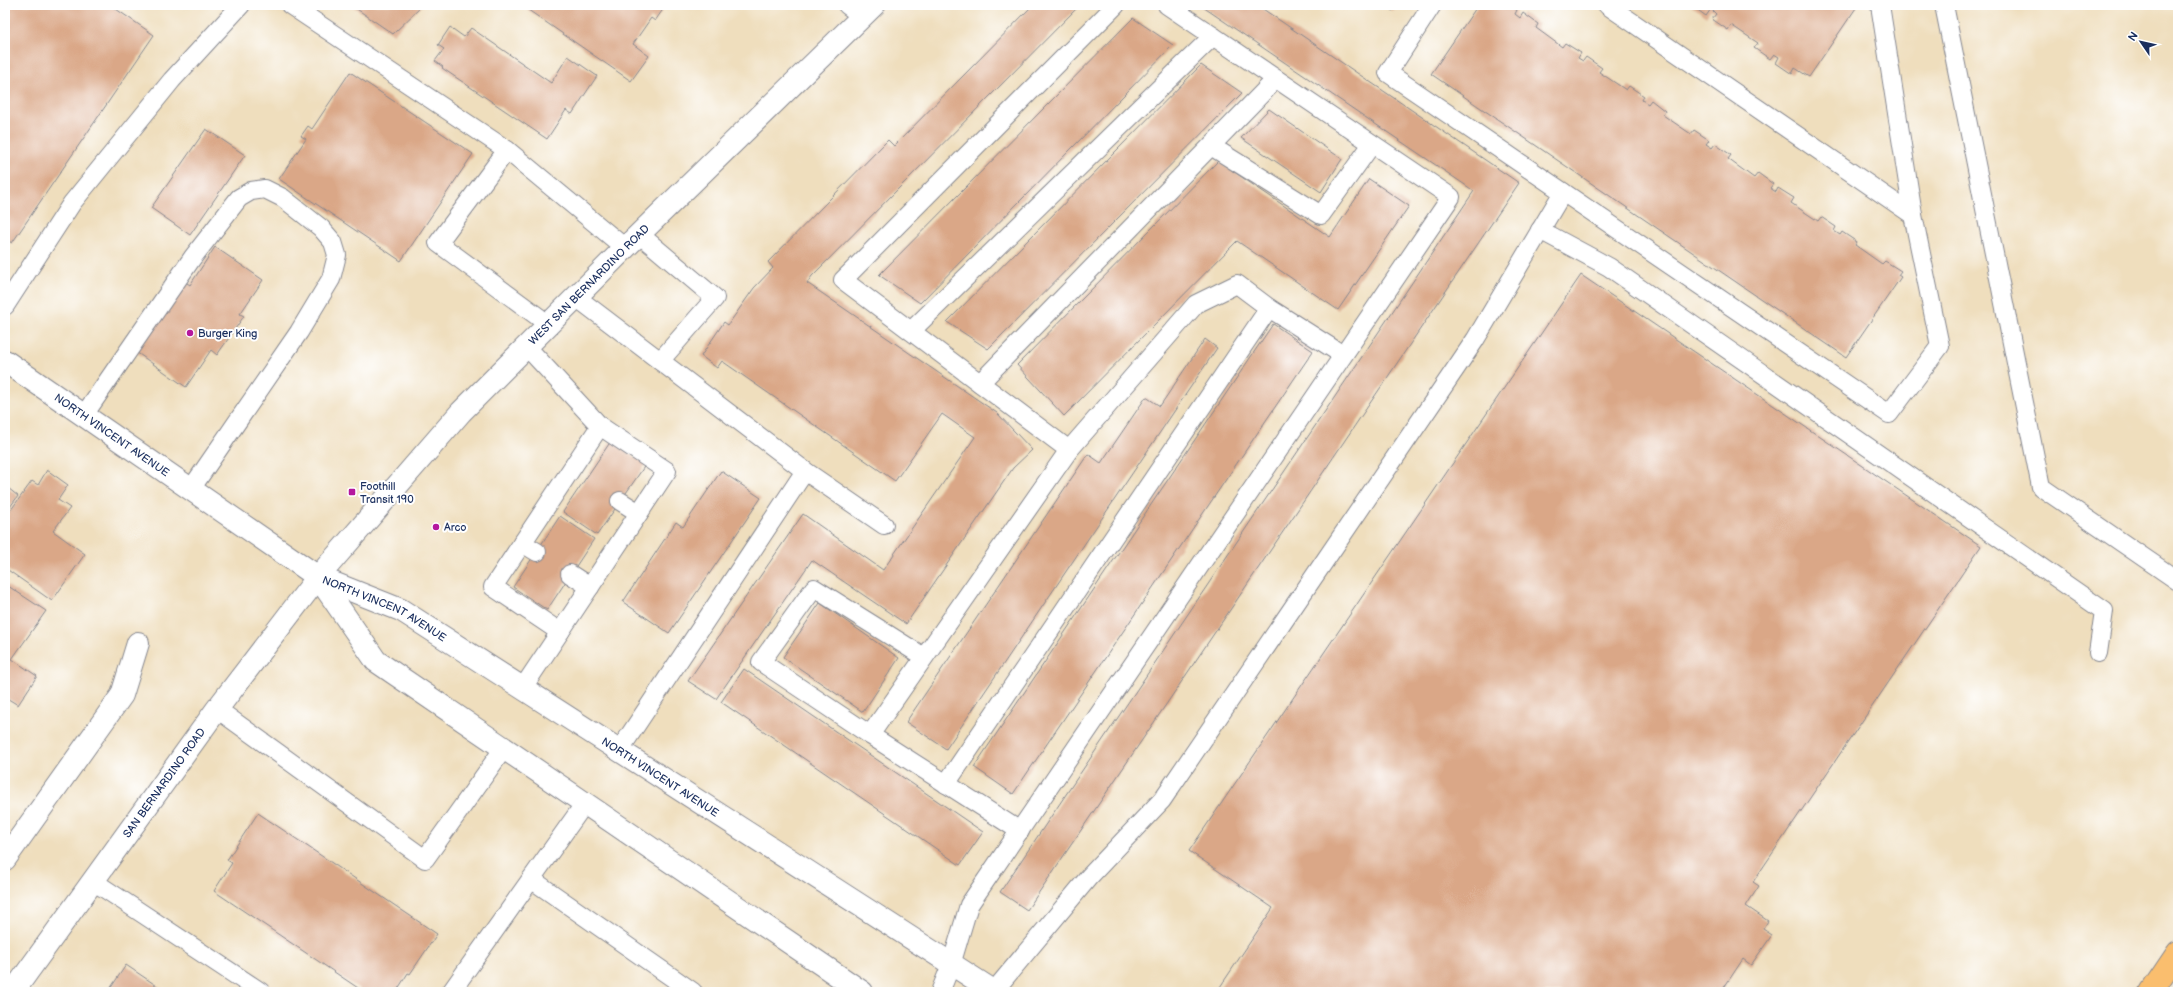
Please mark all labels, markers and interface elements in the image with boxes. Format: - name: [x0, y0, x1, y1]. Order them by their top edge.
- north arrow: [2121, 22, 2161, 62]
- text: N: [2125, 30, 2141, 44]
- street label: WEST SAN BERNARDINO ROAD: [526, 222, 652, 348]
- place label: Burger King: [198, 327, 257, 340]
- marker: Burger King: [185, 328, 195, 338]
- street label: NORTH VINCENT AVENUE: [52, 391, 172, 479]
- place label: Foothill Transit 190: [360, 480, 414, 506]
- marker: Foothill Transit 190: [347, 487, 357, 497]
- place label: Arco: [444, 521, 467, 534]
- marker: Arco: [431, 522, 441, 532]
- street label: NORTH VINCENT AVENUE: [320, 573, 449, 644]
- street label: SAN BERNARDINO ROAD: [120, 726, 208, 840]
- street label: NORTH VINCENT AVENUE: [599, 735, 721, 820]

